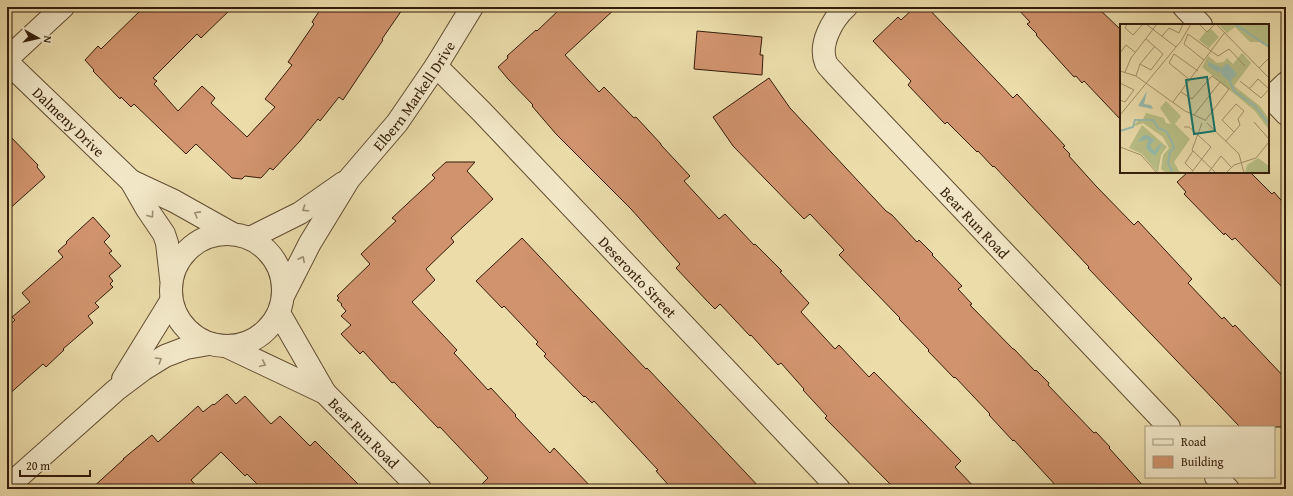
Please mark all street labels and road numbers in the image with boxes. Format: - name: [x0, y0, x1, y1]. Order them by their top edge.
- street label: Elbern Markell Drive: [368, 37, 460, 155]
- street label: Dalmeny Drive: [28, 82, 110, 161]
- street label: Bear Run Road: [936, 182, 1015, 263]
- street label: Deseronto Street: [594, 231, 682, 323]
- street label: Bear Run Road: [324, 392, 404, 473]

